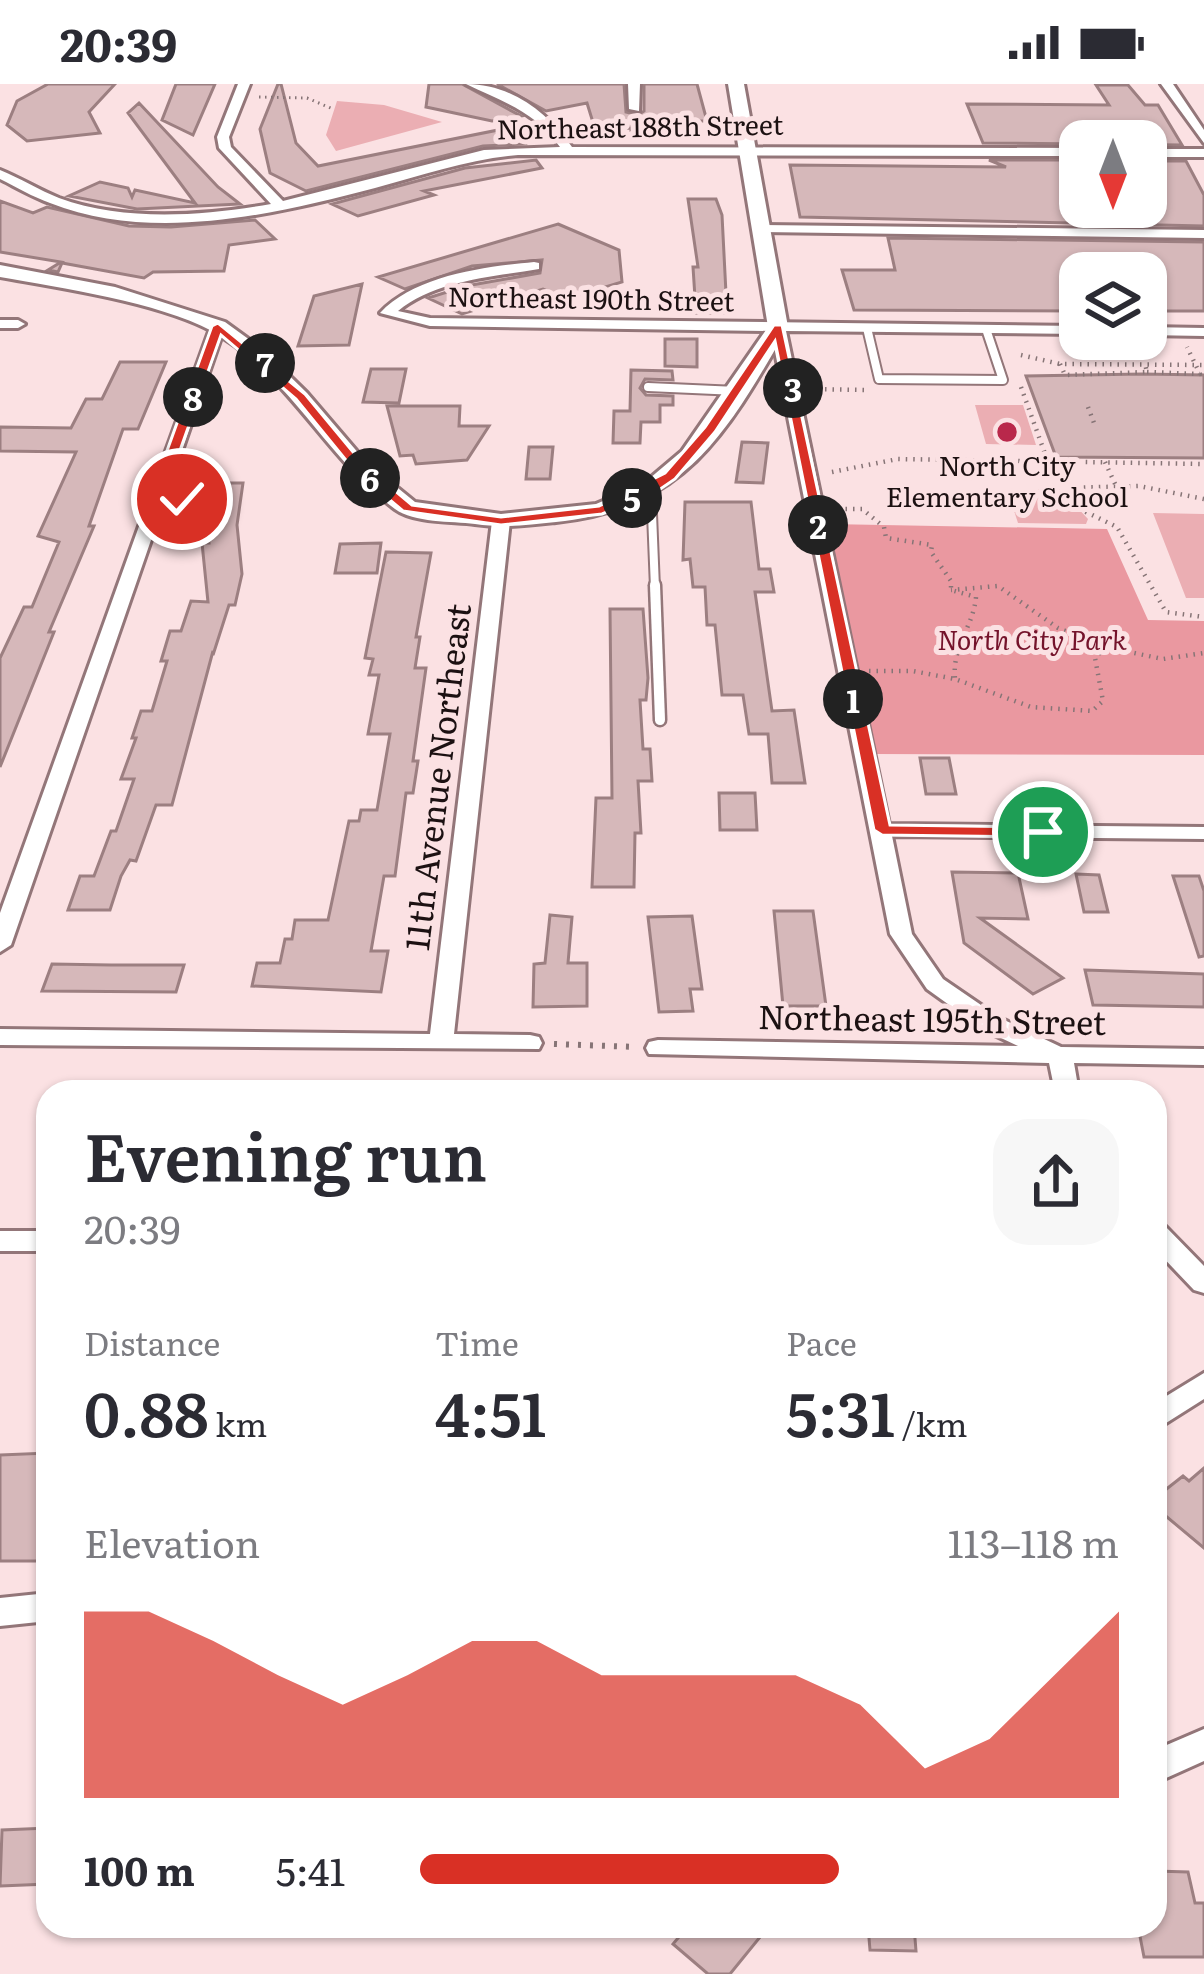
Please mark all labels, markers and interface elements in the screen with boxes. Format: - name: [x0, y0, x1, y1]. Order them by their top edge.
- text: 20:39: [60, 9, 177, 76]
- street label: Northeast 188th Street: [496, 102, 784, 148]
- north arrow: [1059, 120, 1167, 228]
- map controls: [1059, 120, 1167, 360]
- button: layers: [1059, 252, 1167, 360]
- street label: Northeast 190th Street: [447, 275, 735, 320]
- pin: 7: [235, 333, 295, 393]
- text: 7: [256, 338, 274, 387]
- pin: 3: [763, 358, 823, 418]
- text: 3: [784, 363, 802, 412]
- pin: 8: [163, 367, 223, 427]
- text: 8: [183, 372, 203, 421]
- marker: North City Elementary School: [994, 419, 1020, 445]
- place label: North City Elementary School: [886, 444, 1128, 515]
- pin: [131, 448, 233, 550]
- pin: 6: [340, 448, 400, 508]
- text: 6: [360, 453, 380, 502]
- icon: check: [149, 466, 215, 532]
- pin: 5: [602, 468, 662, 528]
- text: 5: [623, 473, 641, 522]
- pin: 2: [788, 495, 848, 555]
- text: 2: [809, 500, 827, 549]
- street label: 11th Avenue Northeast: [390, 600, 481, 953]
- park label: North City Park: [937, 618, 1127, 658]
- pin: 1: [823, 669, 883, 729]
- text: 1: [846, 674, 860, 723]
- pin: [992, 781, 1094, 883]
- icon: arrive: [1010, 799, 1076, 865]
- street label: Northeast 195th Street: [758, 990, 1107, 1045]
- text: Evening run: [84, 1104, 487, 1202]
- button: share: [993, 1119, 1119, 1245]
- text: 20:39: [84, 1198, 180, 1256]
- text: Distance: [84, 1317, 220, 1366]
- text: Time: [435, 1317, 519, 1366]
- text: Pace: [786, 1317, 857, 1366]
- text: 0.88: [84, 1366, 209, 1455]
- text: 4:51: [435, 1366, 546, 1455]
- text: 5:31: [786, 1366, 895, 1455]
- text: km: [209, 1398, 267, 1447]
- text: /km: [895, 1398, 967, 1447]
- text: Elevation: [84, 1512, 260, 1570]
- text: 113–118 m: [948, 1512, 1119, 1570]
- text: 100 m: [84, 1840, 195, 1898]
- text: 5:41: [276, 1840, 345, 1898]

